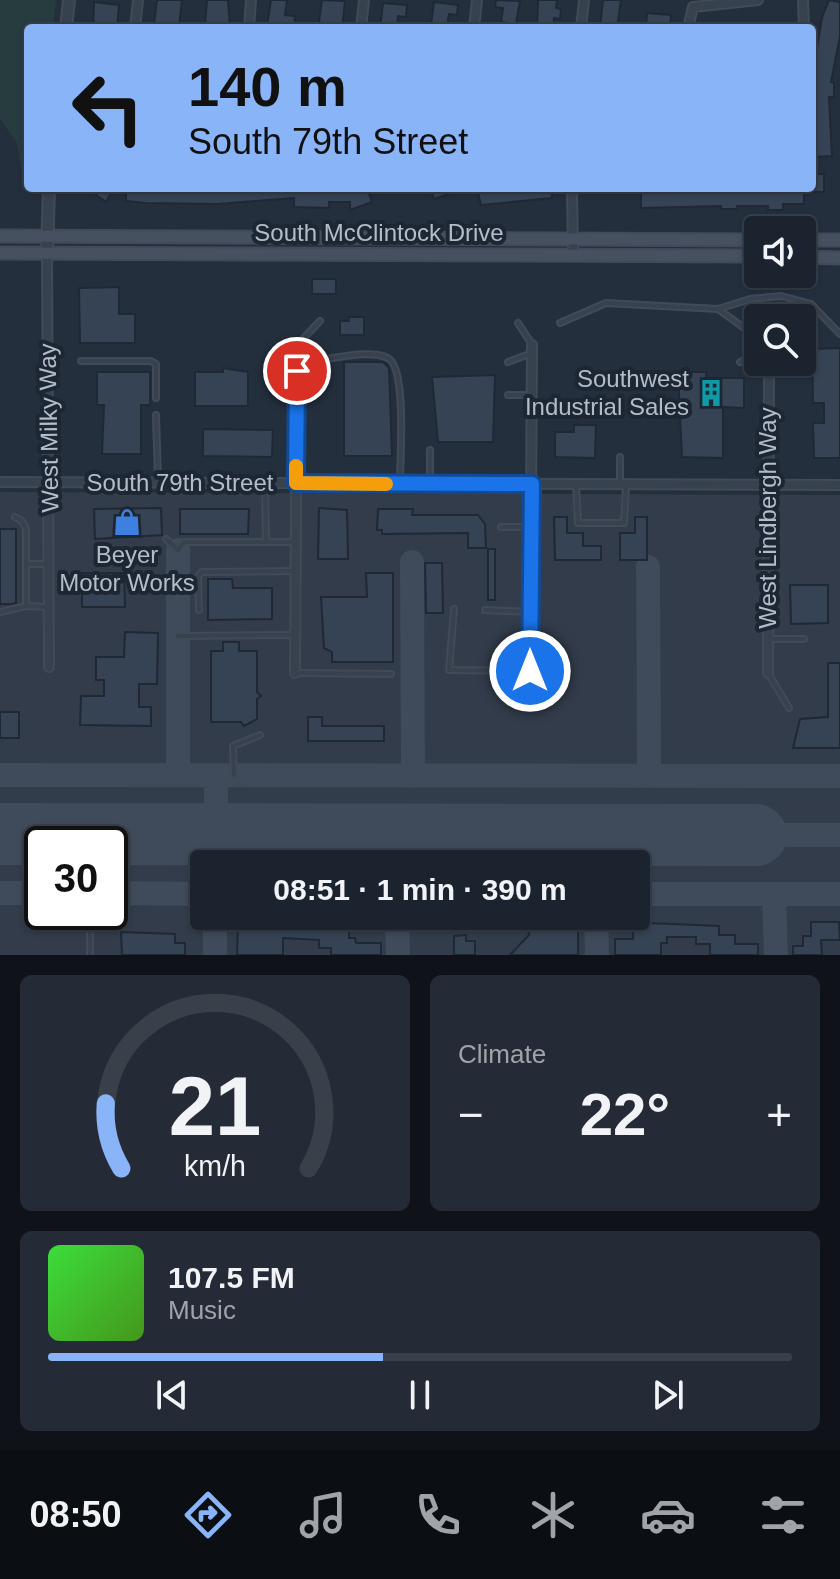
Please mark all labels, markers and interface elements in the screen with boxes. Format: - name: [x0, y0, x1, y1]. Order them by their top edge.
- text: 140 m: [188, 55, 347, 118]
- icon: left: [56, 56, 160, 160]
- text: South 79th Street: [188, 121, 468, 162]
- map controls: [744, 216, 816, 376]
- button: sound: [744, 216, 816, 288]
- street label: South McClintock Drive: [254, 219, 504, 246]
- button: search: [744, 304, 816, 376]
- pin: [263, 337, 331, 405]
- street label: West Milky Way: [34, 343, 63, 513]
- icon: arrive: [275, 349, 319, 393]
- place label: Southwest Industrial Sales: [525, 365, 689, 420]
- building icon: Southwest Industrial Sales: [696, 378, 726, 408]
- street label: West Lindbergh Way: [754, 407, 781, 629]
- street label: South 79th Street: [87, 469, 274, 496]
- shop icon: Beyer Motor Works: [112, 507, 142, 537]
- place label: Beyer Motor Works: [59, 541, 195, 596]
- position arrow: [488, 629, 572, 713]
- speed limit sign: 30: [24, 826, 128, 930]
- text: 08:51 · 1 min · 390 m: [273, 873, 567, 906]
- text: Climate: [458, 1039, 546, 1069]
- text: 21: [169, 1060, 261, 1153]
- text: 22°: [580, 1081, 670, 1148]
- text: −: [458, 1090, 484, 1139]
- text: +: [766, 1090, 792, 1139]
- text: km/h: [184, 1150, 246, 1182]
- text: 107.5 FM: [168, 1261, 295, 1294]
- text: Music: [168, 1295, 236, 1325]
- icon: previous: [150, 1373, 194, 1417]
- icon: pause: [398, 1373, 442, 1417]
- icon: next: [646, 1373, 690, 1417]
- icon: directions: [180, 1487, 236, 1543]
- icon: music: [295, 1487, 351, 1543]
- icon: phone: [410, 1487, 466, 1543]
- icon: climate: [525, 1487, 581, 1543]
- icon: car: [640, 1487, 696, 1543]
- icon: filters: [755, 1487, 811, 1543]
- text: 08:50: [29, 1494, 122, 1535]

